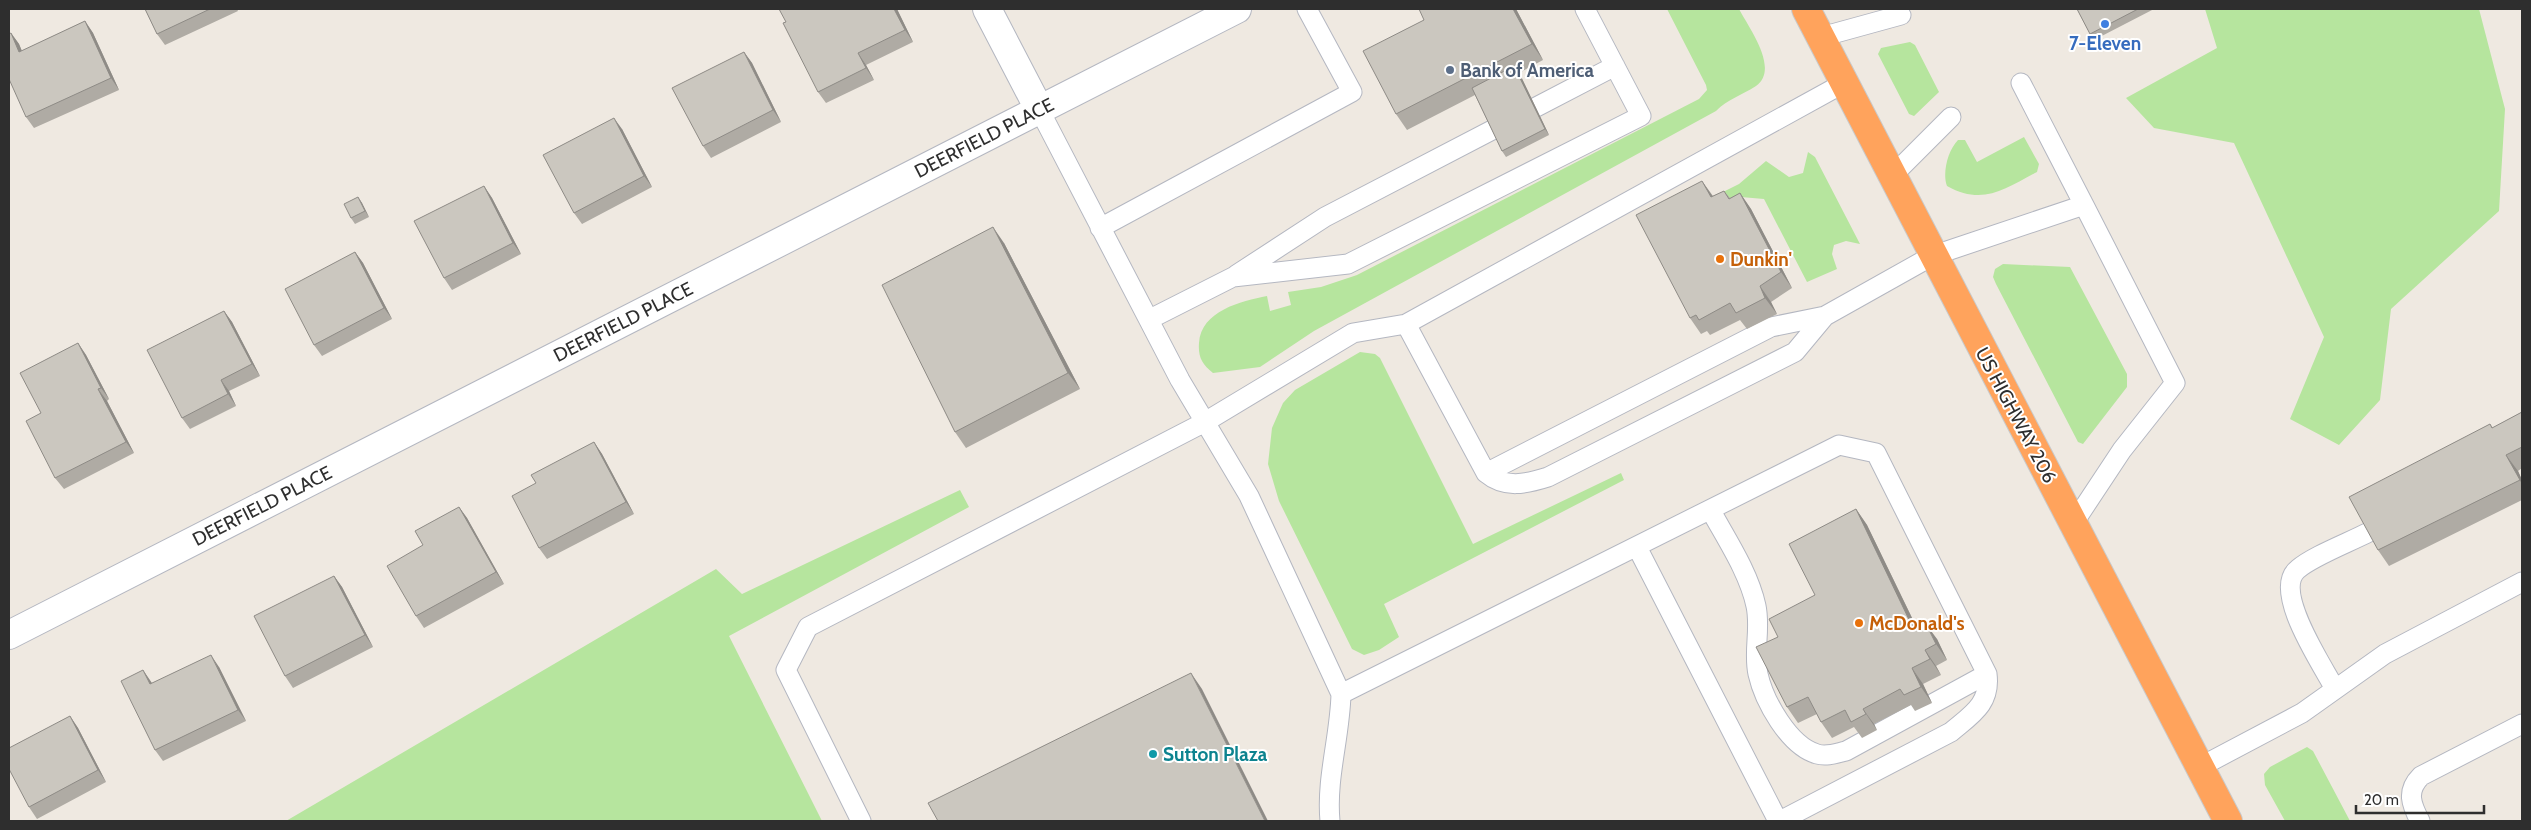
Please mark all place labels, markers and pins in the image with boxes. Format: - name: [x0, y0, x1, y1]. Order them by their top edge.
- marker: 7-Eleven: [2099, 18, 2111, 30]
- place label: 7-Eleven: [2069, 32, 2141, 55]
- place label: Bank of America: [1460, 59, 1594, 82]
- marker: Bank of America: [1444, 64, 1456, 76]
- place label: Dunkin': [1730, 248, 1792, 271]
- marker: Dunkin': [1714, 253, 1726, 265]
- place label: McDonald's: [1869, 612, 1965, 635]
- marker: McDonald's: [1853, 617, 1865, 629]
- place label: Sutton Plaza: [1163, 743, 1268, 766]
- marker: Sutton Plaza: [1147, 748, 1159, 760]

